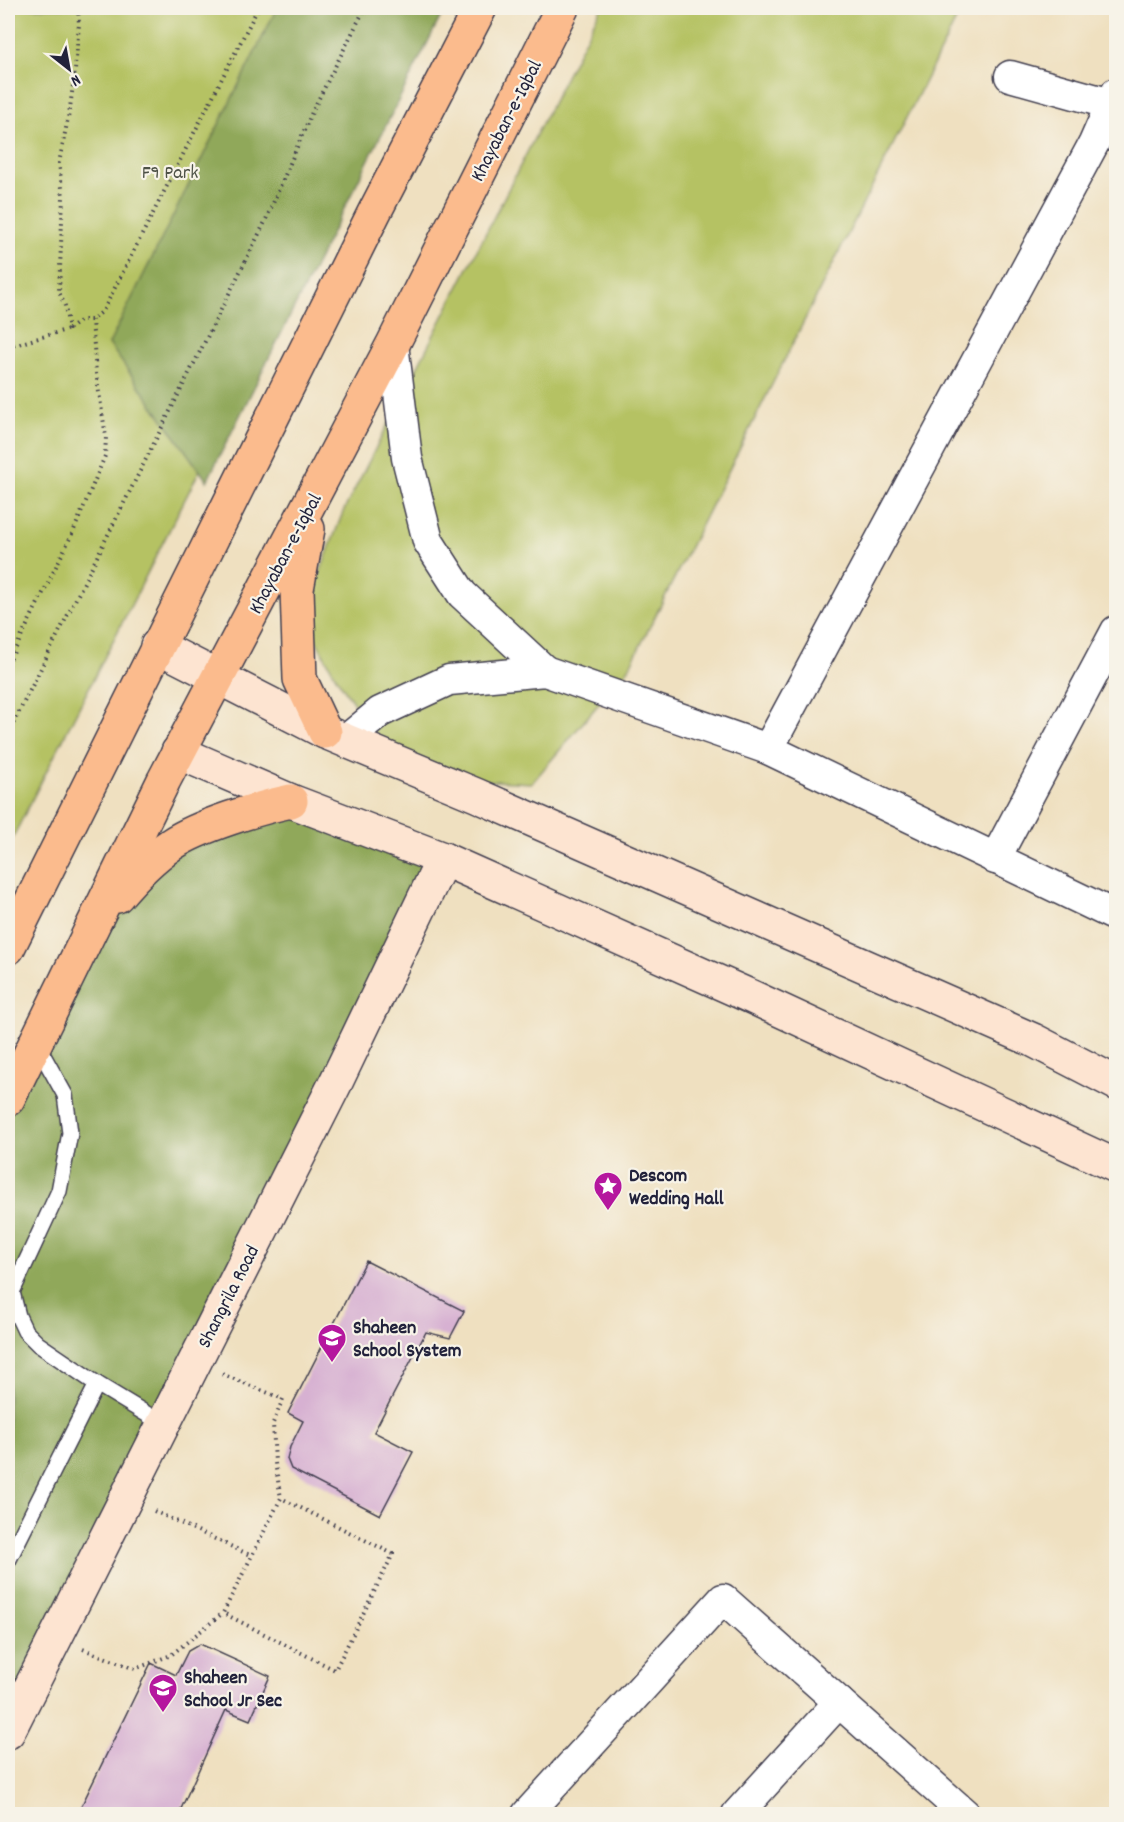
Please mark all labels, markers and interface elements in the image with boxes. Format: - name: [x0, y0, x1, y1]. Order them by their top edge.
- north arrow: [39, 39, 99, 99]
- street label: Khayaban-e-Iqbal: [465, 56, 550, 187]
- text: N: [66, 68, 85, 92]
- park label: F9 Park: [142, 160, 198, 188]
- street label: Khayaban-e-Iqbal: [243, 489, 330, 620]
- place label: Descom Wedding Hall: [629, 1163, 724, 1214]
- place icon: Descom Wedding Hall: [592, 1170, 624, 1212]
- street label: Shangrila Road: [192, 1241, 268, 1354]
- place label: Shaheen School System: [353, 1315, 462, 1366]
- school or university icon: Shaheen School System: [316, 1322, 348, 1364]
- place label: Shaheen School Jr Sec: [184, 1665, 282, 1716]
- school or university icon: Shaheen School Jr Sec: [147, 1672, 179, 1714]

